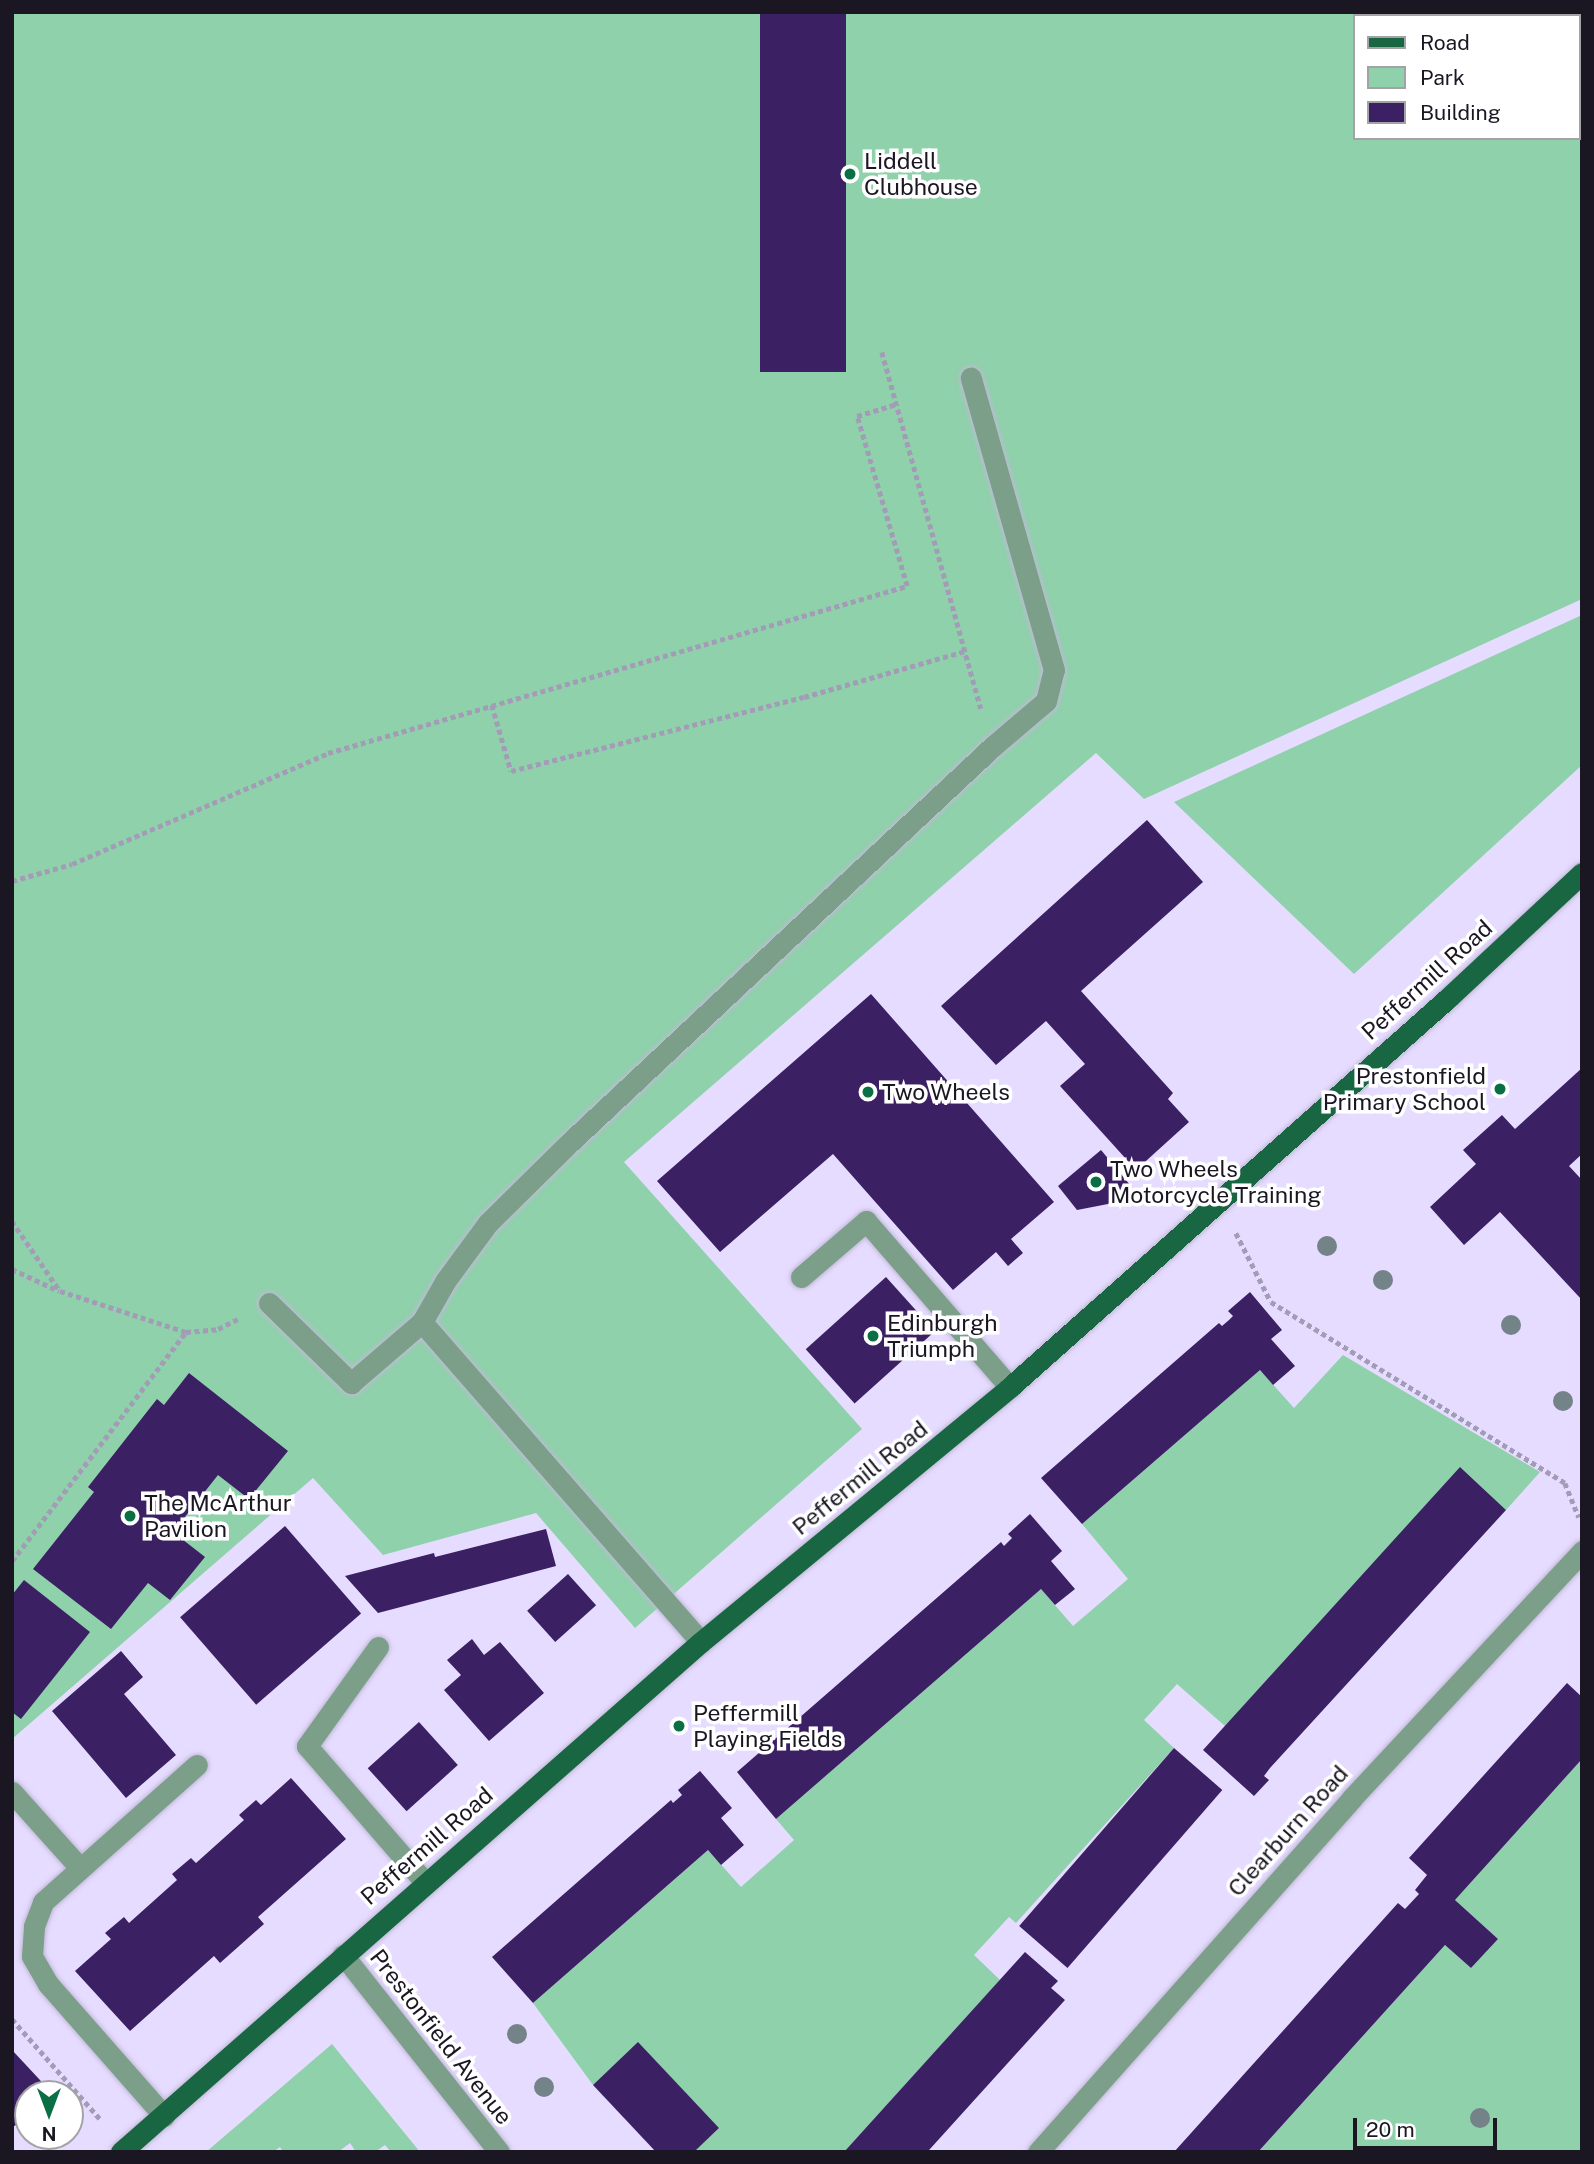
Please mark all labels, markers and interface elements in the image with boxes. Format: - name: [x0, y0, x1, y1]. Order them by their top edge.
- legend: [1352, 14, 1580, 140]
- text: Road: [1420, 30, 1470, 55]
- text: Park: [1420, 65, 1465, 90]
- text: Building: [1420, 100, 1501, 125]
- place label: Liddell Clubhouse: [864, 147, 978, 201]
- marker: Liddell Clubhouse: [842, 166, 858, 182]
- street label: Peffermill Road: [1356, 914, 1498, 1046]
- place label: Prestonfield Primary School: [1323, 1062, 1486, 1116]
- place label: Two Wheels: [882, 1078, 1010, 1106]
- marker: Prestonfield Primary School: [1492, 1081, 1508, 1097]
- marker: Two Wheels: [860, 1084, 876, 1100]
- place label: Two Wheels Motorcycle Training: [1110, 1155, 1322, 1209]
- marker: Two Wheels Motorcycle Training: [1088, 1174, 1104, 1190]
- place label: Edinburgh Triumph: [887, 1309, 997, 1363]
- marker: Edinburgh Triumph: [865, 1328, 881, 1344]
- street label: Peffermill Road: [787, 1415, 933, 1541]
- place label: The McArthur Pavilion: [144, 1489, 292, 1543]
- marker: The McArthur Pavilion: [122, 1508, 138, 1524]
- place label: Peffermill Playing Fields: [693, 1699, 842, 1753]
- marker: Peffermill Playing Fields: [671, 1718, 687, 1734]
- street label: Clearburn Road: [1222, 1760, 1354, 1902]
- street label: Peffermill Road: [355, 1781, 499, 1911]
- street label: Prestonfield Avenue: [364, 1944, 518, 2130]
- north arrow: [14, 2080, 84, 2150]
- scale bar: [1356, 2104, 1500, 2148]
- text: 20 m: [1366, 2117, 1415, 2142]
- text: N: [42, 2123, 56, 2145]

